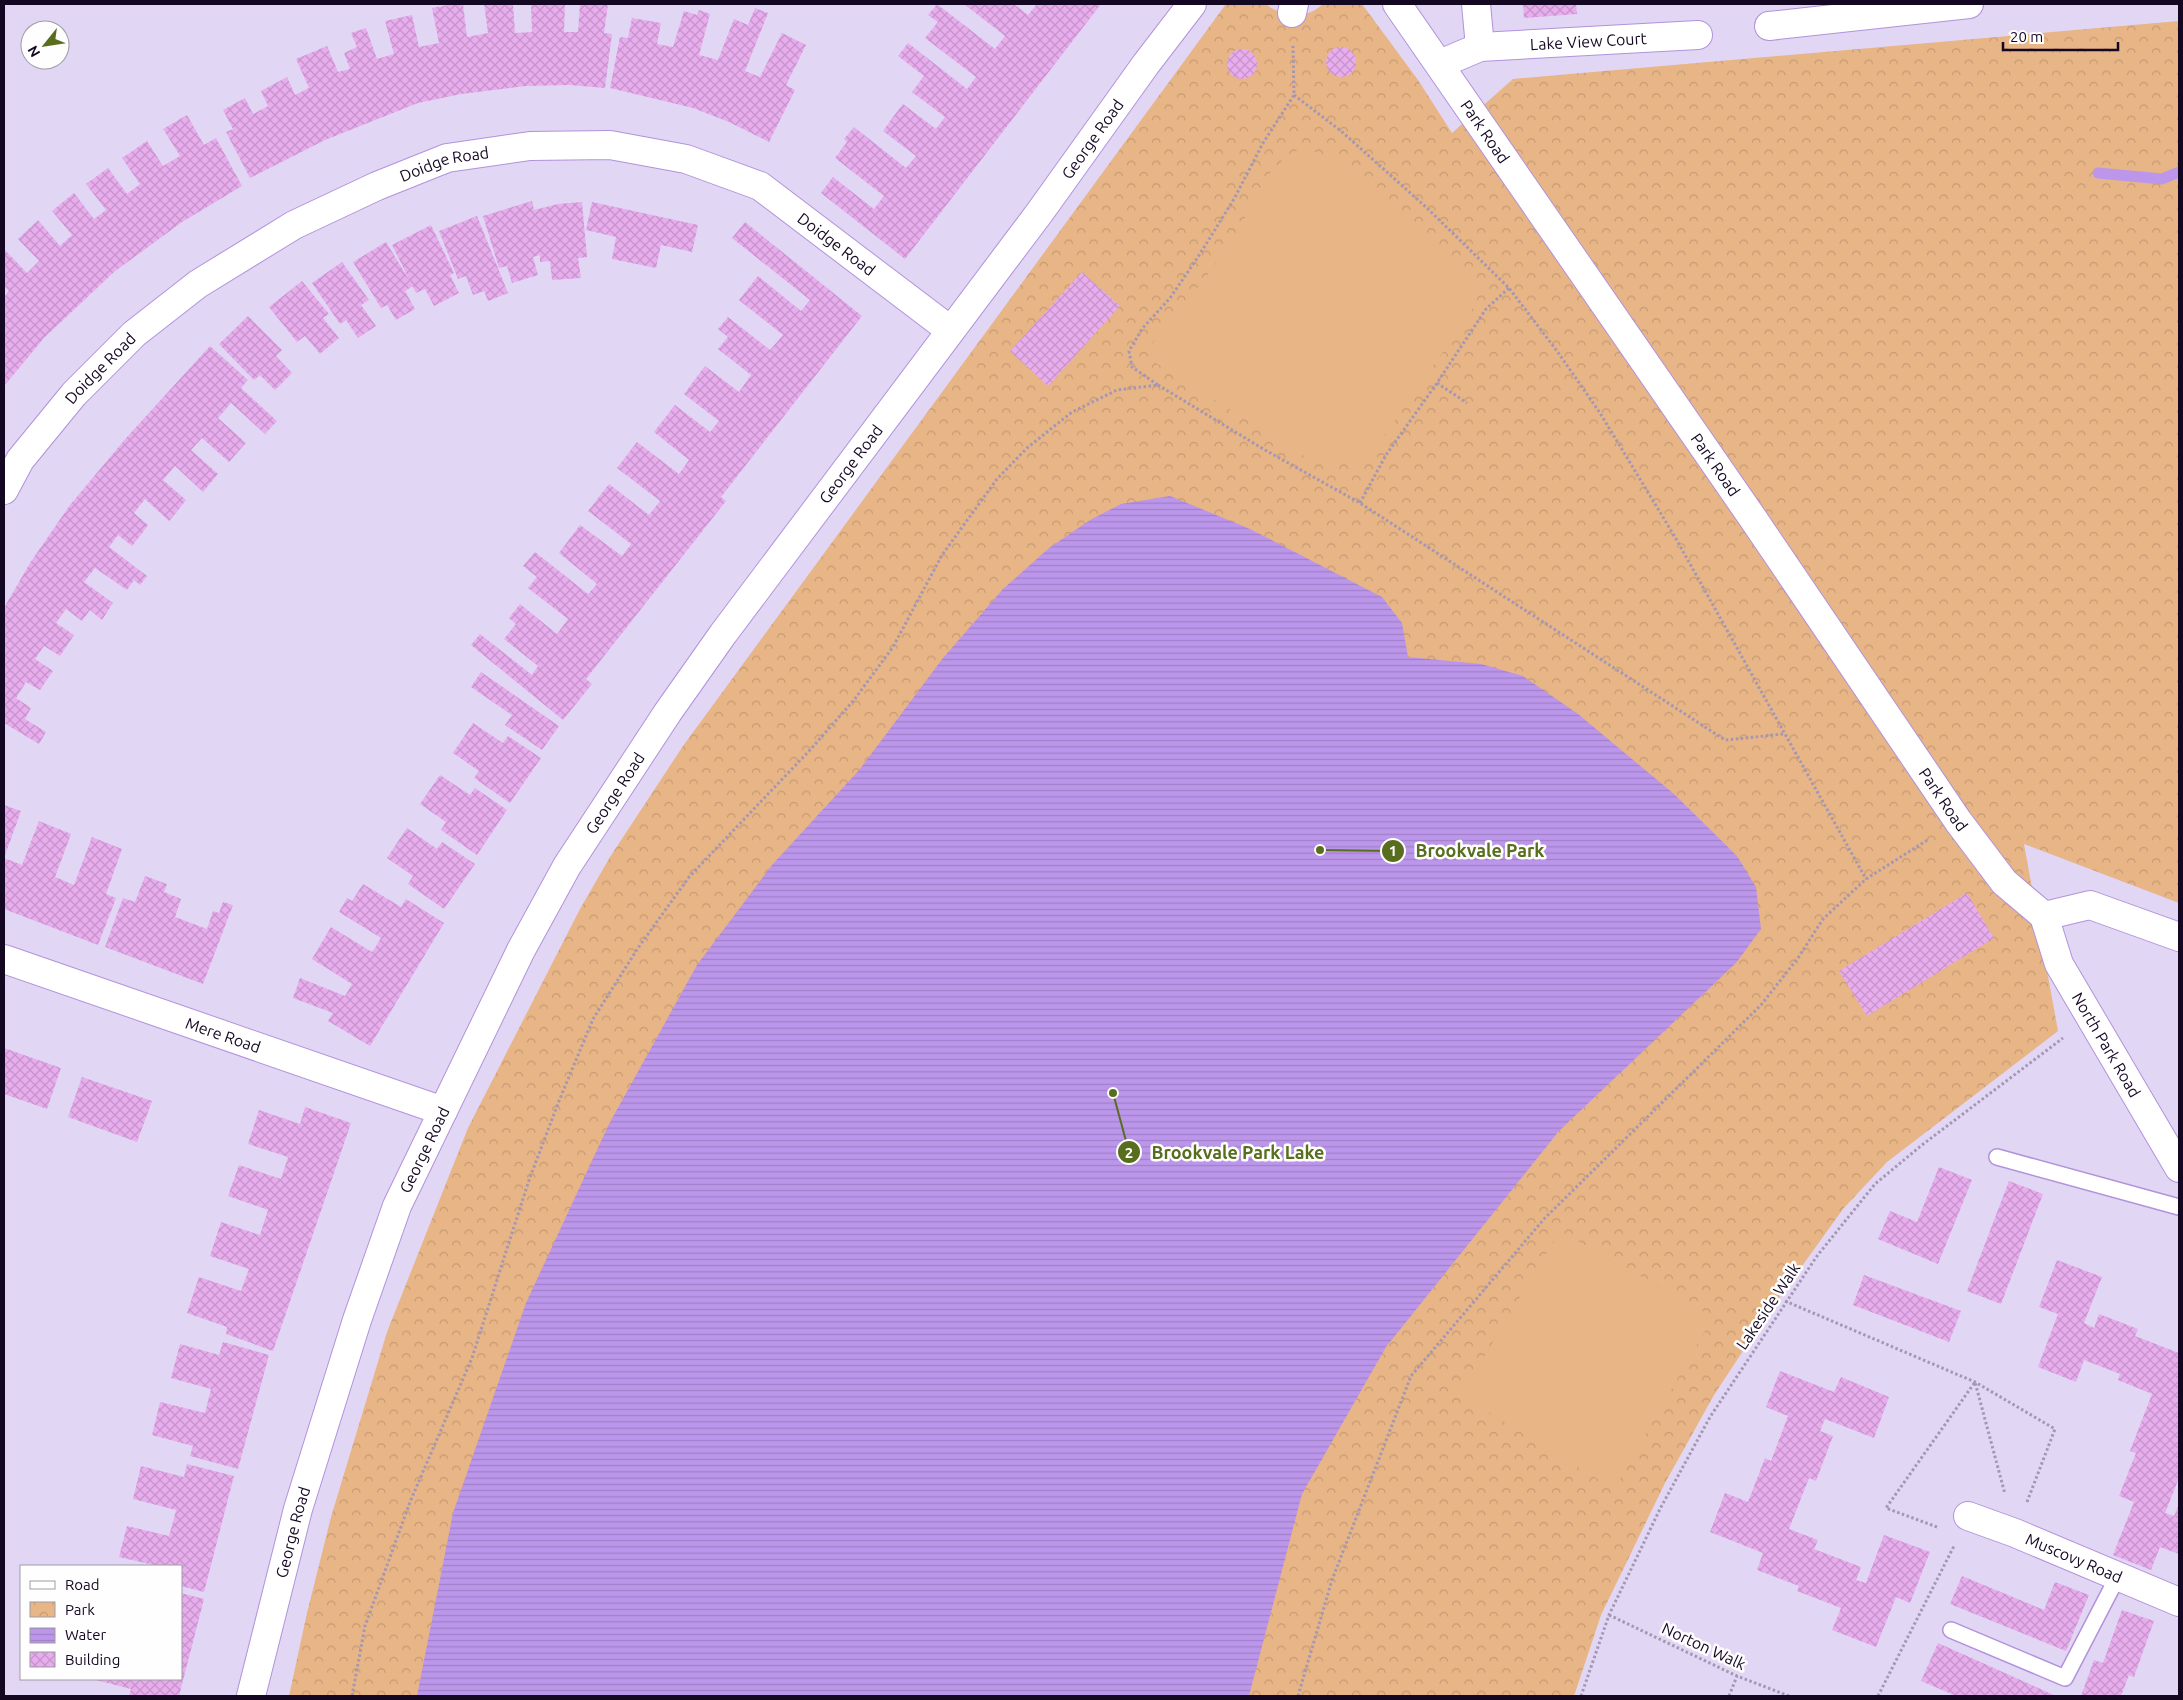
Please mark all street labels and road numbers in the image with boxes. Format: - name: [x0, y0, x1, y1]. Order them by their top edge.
- street label: Lake View Court: [1529, 29, 1648, 53]
- street label: George Road: [1058, 96, 1127, 182]
- street label: Park Road: [1457, 97, 1513, 166]
- street label: Doidge Road: [397, 143, 490, 185]
- street label: Doidge Road: [794, 209, 879, 279]
- street label: Doidge Road: [61, 329, 139, 407]
- street label: George Road: [815, 421, 886, 507]
- street label: Park Road: [1688, 430, 1744, 499]
- street label: George Road: [582, 749, 648, 837]
- street label: Park Road: [1916, 764, 1971, 835]
- street label: North Park Road: [2069, 989, 2144, 1100]
- street label: Mere Road: [183, 1014, 263, 1056]
- street label: George Road: [396, 1104, 453, 1196]
- street label: Lakeside Walk: [1732, 1259, 1804, 1353]
- street label: George Road: [272, 1484, 313, 1580]
- street label: Muscovy Road: [2023, 1530, 2125, 1586]
- street label: Norton Walk: [1659, 1619, 1749, 1673]

